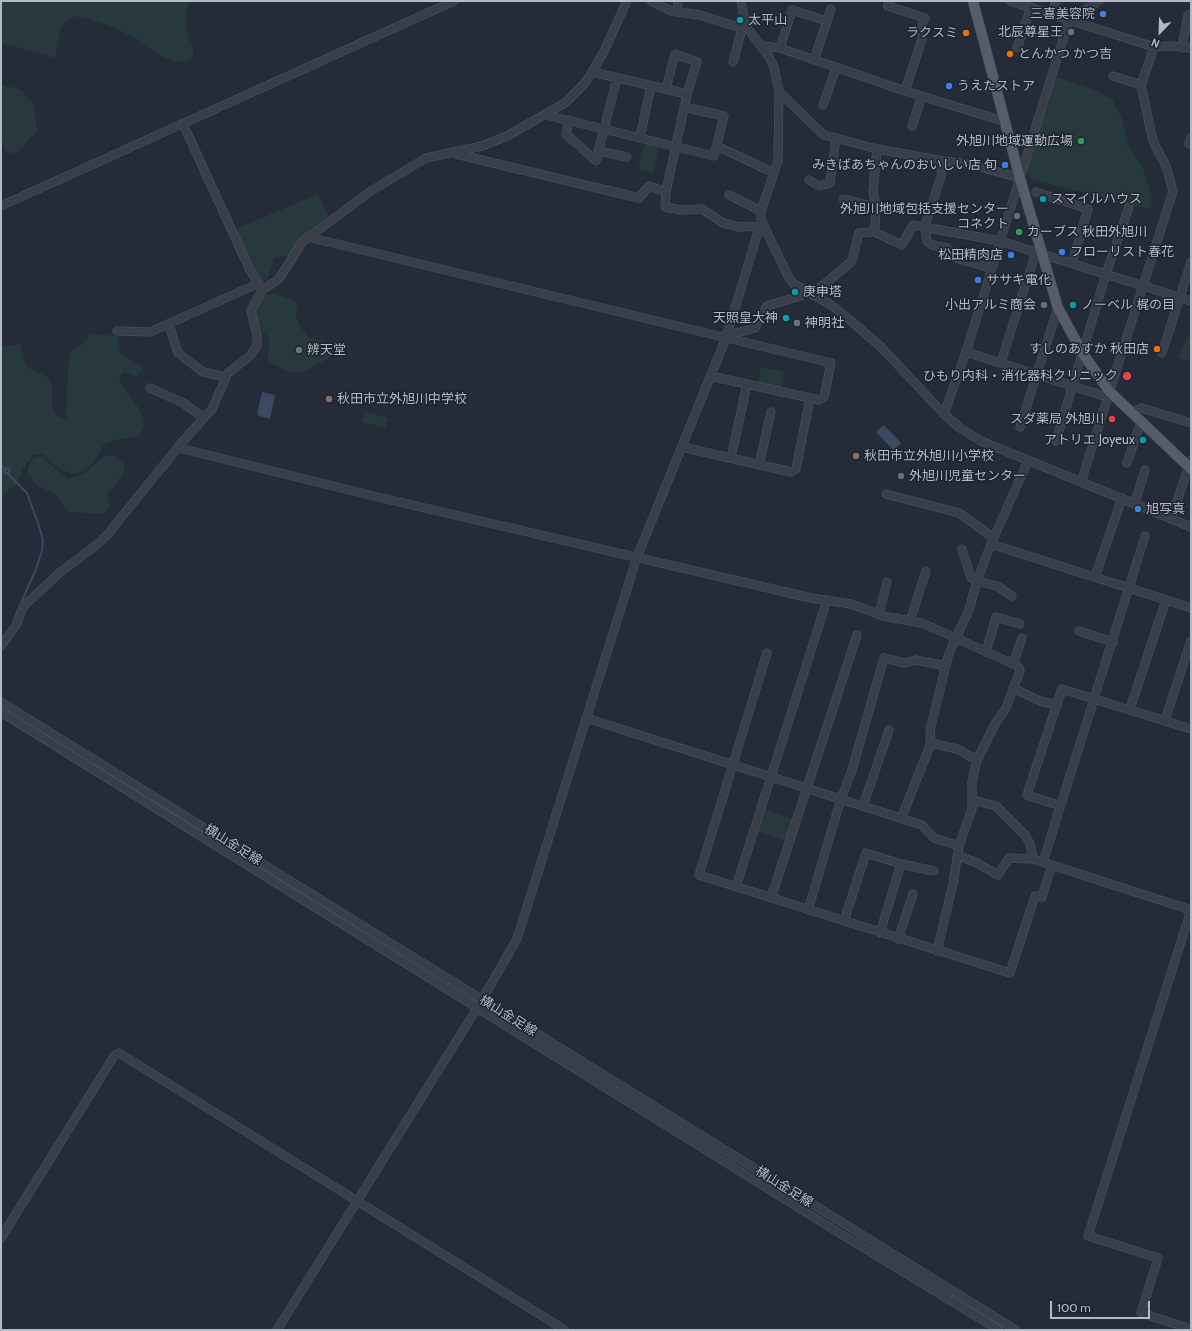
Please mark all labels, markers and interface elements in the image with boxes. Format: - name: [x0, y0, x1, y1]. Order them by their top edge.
- place label: 三喜美容院: [1030, 6, 1095, 22]
- marker: 三喜美容院: [1098, 9, 1108, 19]
- place label: 太平山: [748, 12, 787, 28]
- north arrow: [1140, 12, 1180, 52]
- marker: 太平山: [735, 15, 745, 25]
- place label: 北辰尊星王: [998, 24, 1063, 40]
- place label: ラクスミ: [906, 25, 958, 41]
- marker: 北辰尊星王: [1066, 27, 1076, 37]
- marker: ラクスミ: [961, 28, 971, 38]
- text: N: [1149, 35, 1162, 51]
- place label: とんかつ かつ吉: [1018, 46, 1112, 62]
- marker: とんかつ かつ吉: [1005, 49, 1015, 59]
- place label: うえたストア: [957, 78, 1035, 94]
- marker: うえたストア: [944, 81, 954, 91]
- place label: 外旭川地域運動広場: [956, 133, 1073, 149]
- marker: 外旭川地域運動広場: [1076, 136, 1086, 146]
- place label: みきばあちゃんのおいしい店 旬: [812, 157, 997, 173]
- marker: みきばあちゃんのおいしい店 旬: [1000, 160, 1010, 170]
- place label: スマイルハウス: [1051, 191, 1142, 207]
- marker: スマイルハウス: [1038, 194, 1048, 204]
- place label: 外旭川地域包括支援センター コネクト: [840, 201, 1009, 232]
- marker: 外旭川地域包括支援センター コネクト: [1012, 211, 1022, 221]
- place label: カーブス 秋田外旭川: [1027, 224, 1147, 240]
- marker: カーブス 秋田外旭川: [1014, 227, 1024, 237]
- place label: フローリスト春花: [1070, 244, 1174, 260]
- place label: 松田精肉店: [938, 247, 1003, 263]
- marker: フローリスト春花: [1057, 247, 1067, 257]
- marker: 松田精肉店: [1006, 250, 1016, 260]
- place label: ササキ電化: [986, 272, 1051, 288]
- marker: ササキ電化: [973, 275, 983, 285]
- place label: 庚申塔: [803, 284, 842, 300]
- marker: 庚申塔: [790, 287, 800, 297]
- place label: 小出アルミ商会: [945, 297, 1036, 313]
- place label: ノーベル 梶の目: [1081, 297, 1175, 313]
- marker: 小出アルミ商会: [1039, 300, 1049, 310]
- marker: ノーベル 梶の目: [1068, 300, 1078, 310]
- place label: 天照皇大神: [713, 310, 778, 326]
- marker: 天照皇大神: [781, 313, 791, 323]
- place label: 神明社: [805, 315, 844, 331]
- marker: 神明社: [792, 318, 802, 328]
- place label: すしのあすか 秋田店: [1029, 341, 1149, 357]
- place label: 辨天堂: [307, 342, 346, 358]
- marker: すしのあすか 秋田店: [1152, 344, 1162, 354]
- marker: 辨天堂: [294, 345, 304, 355]
- place label: ひもり内科・消化器科クリニック: [923, 368, 1118, 384]
- marker: ひもり内科・消化器科クリニック: [1121, 370, 1133, 382]
- place label: 秋田市立外旭川中学校: [337, 391, 467, 407]
- marker: 秋田市立外旭川中学校: [324, 394, 334, 404]
- place label: スダ薬局 外旭川: [1010, 411, 1104, 427]
- marker: スダ薬局 外旭川: [1107, 414, 1117, 424]
- place label: アトリエ Joyeux: [1044, 432, 1135, 448]
- marker: アトリエ Joyeux: [1138, 435, 1148, 445]
- place label: 秋田市立外旭川小学校: [864, 448, 994, 464]
- marker: 秋田市立外旭川小学校: [851, 451, 861, 461]
- place label: 外旭川児童センター: [909, 468, 1026, 484]
- marker: 外旭川児童センター: [896, 471, 906, 481]
- place label: 旭写真: [1146, 501, 1185, 517]
- marker: 旭写真: [1133, 504, 1143, 514]
- street label: 横山金足線: [201, 821, 265, 869]
- street label: 横山金足線: [476, 992, 540, 1040]
- street label: 横山金足線: [752, 1163, 816, 1211]
- scale bar: [1052, 1293, 1152, 1319]
- text: 100 m: [1057, 1300, 1091, 1315]

